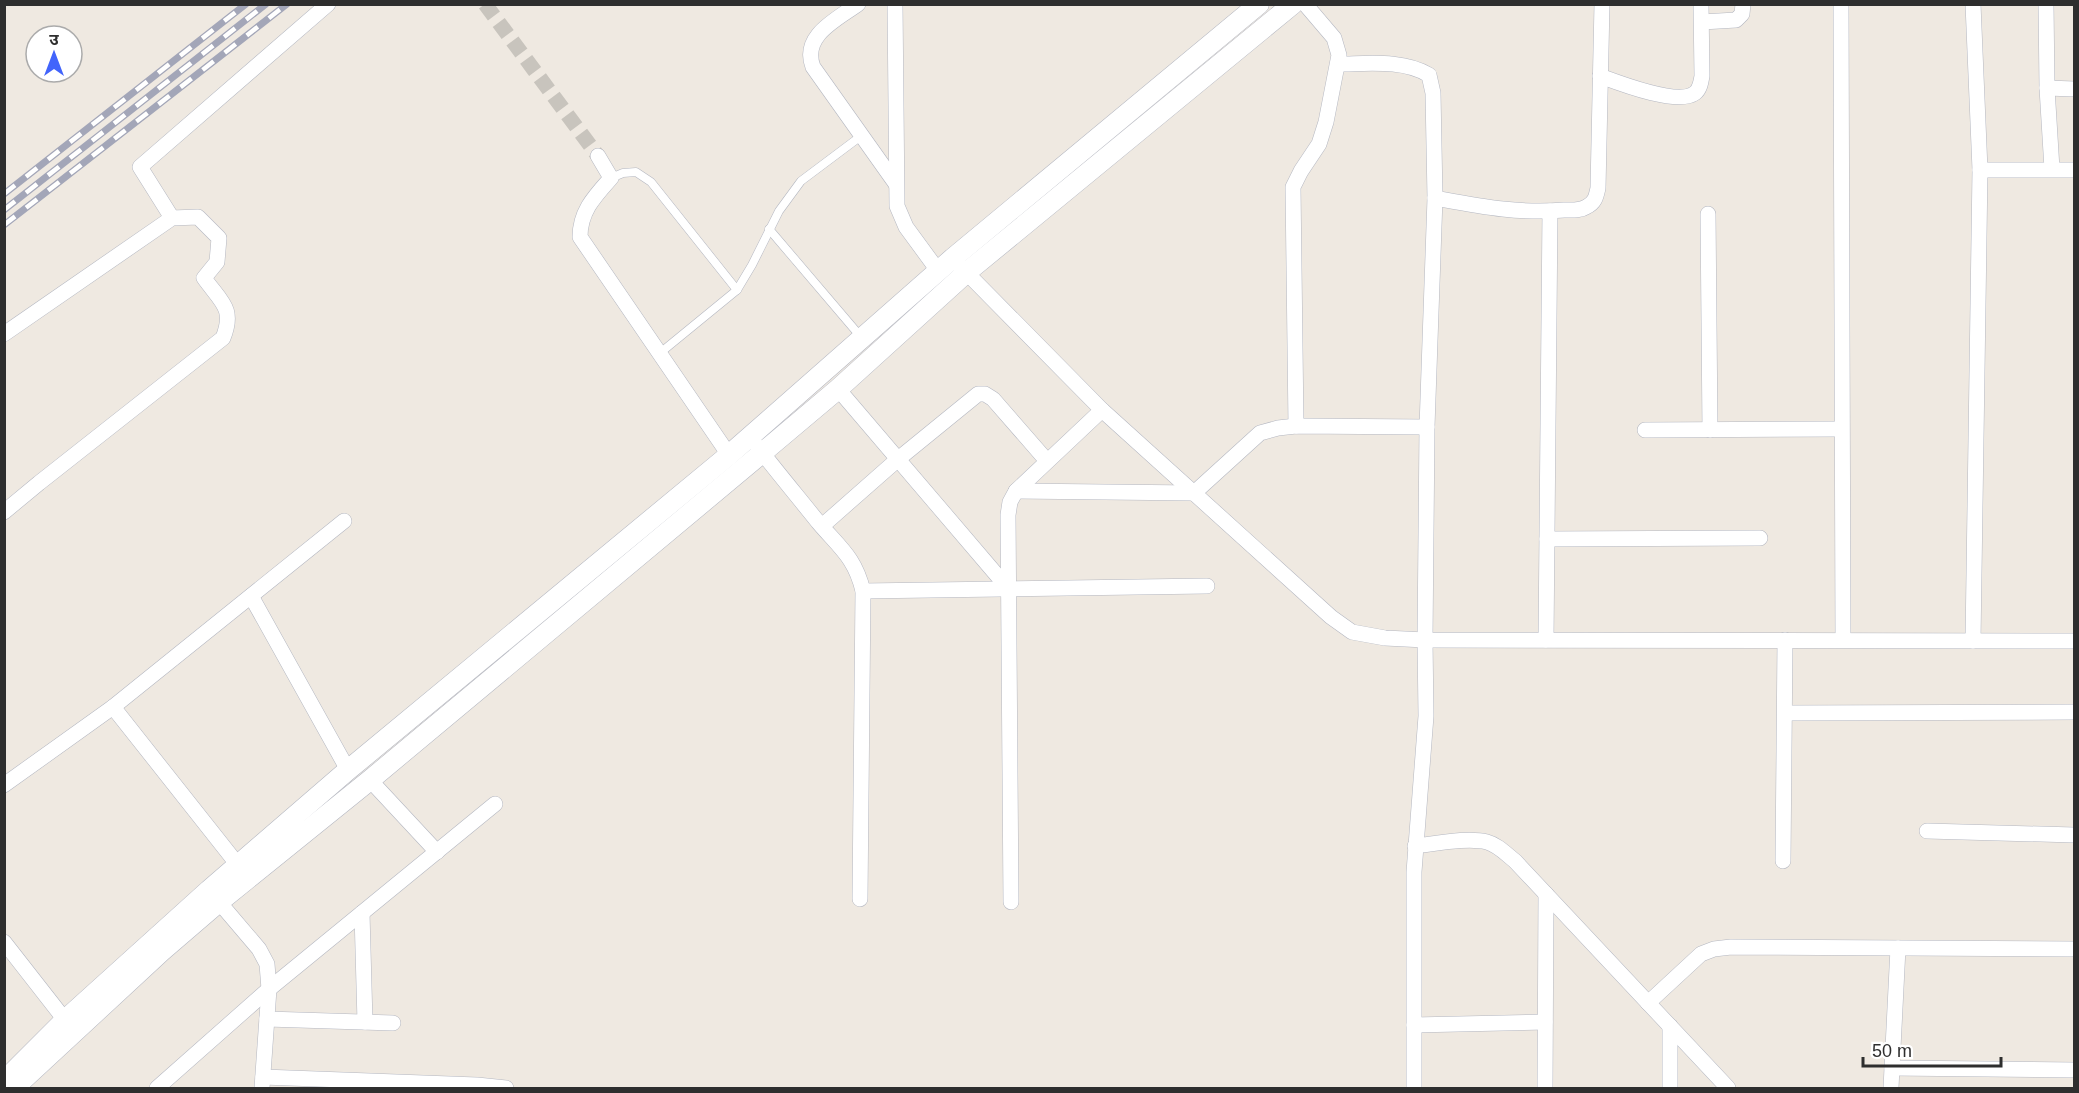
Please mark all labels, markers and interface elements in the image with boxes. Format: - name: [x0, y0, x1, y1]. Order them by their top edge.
- north arrow: [24, 24, 84, 84]
- text: उ: [49, 31, 59, 48]
- scale bar: [1863, 1030, 2001, 1068]
- text: 50 m: [1872, 1041, 1912, 1061]

